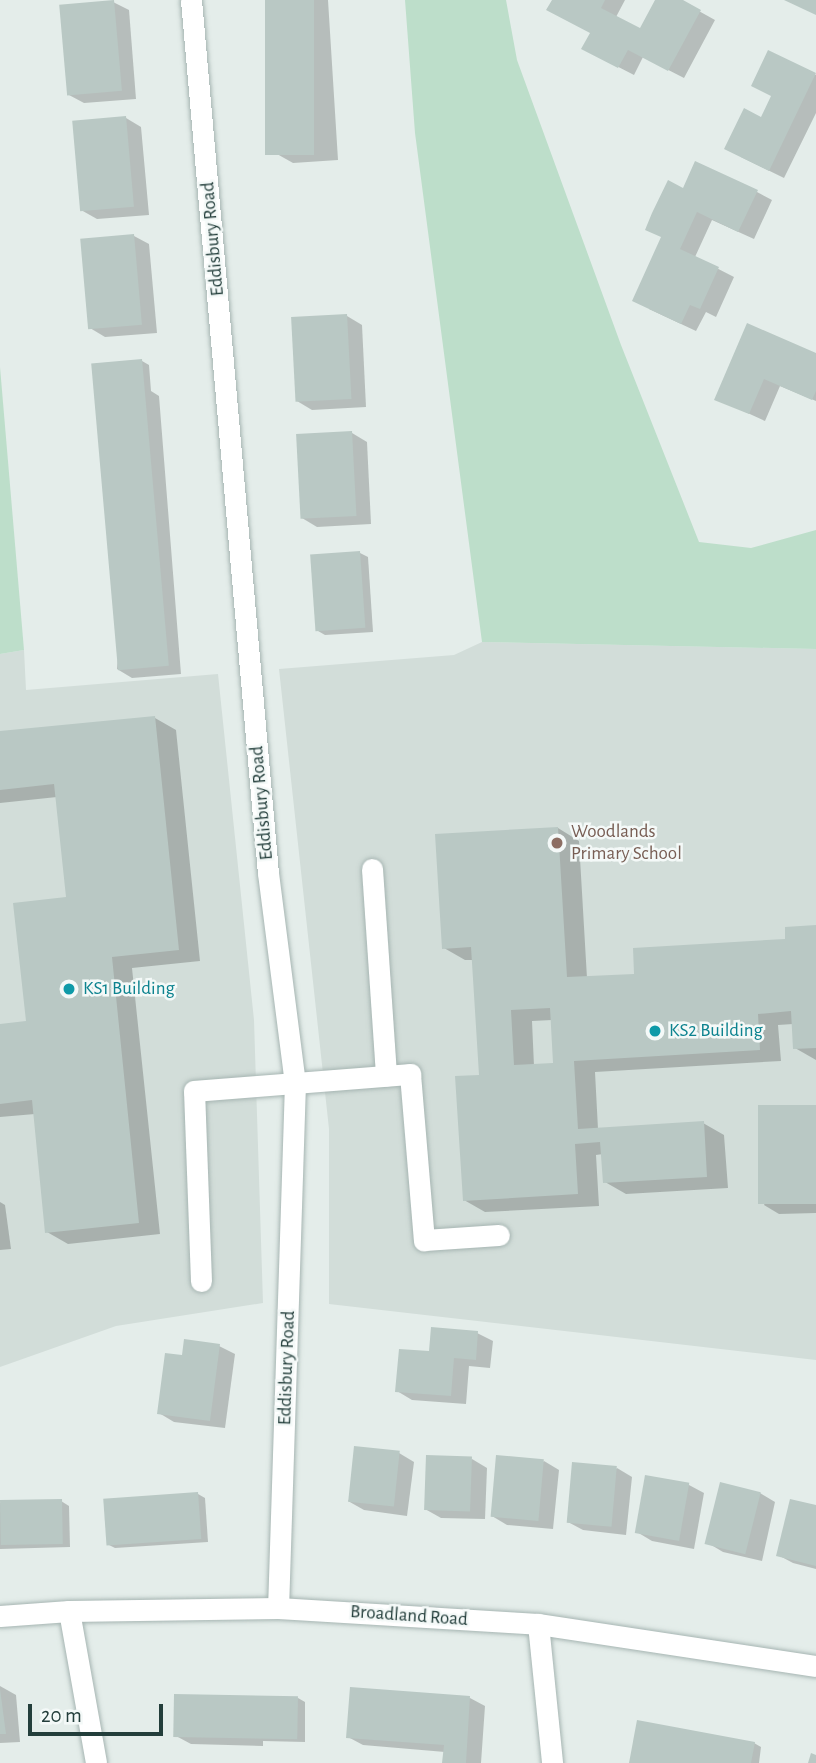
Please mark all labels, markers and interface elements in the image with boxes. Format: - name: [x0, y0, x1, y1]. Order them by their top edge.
- street label: Eddisbury Road: [197, 181, 229, 297]
- street label: Eddisbury Road: [246, 745, 278, 861]
- place label: Woodlands Primary School: [571, 821, 682, 865]
- marker: Woodlands Primary School: [549, 835, 565, 851]
- place label: KS1 Building: [83, 978, 175, 1000]
- marker: KS1 Building: [61, 981, 77, 997]
- place label: KS2 Building: [669, 1020, 763, 1042]
- marker: KS2 Building: [647, 1023, 663, 1039]
- street label: Eddisbury Road: [274, 1310, 300, 1426]
- street label: Broadland Road: [349, 1601, 469, 1631]
- scale bar: [32, 1690, 166, 1734]
- text: 20 m: [41, 1705, 82, 1726]

